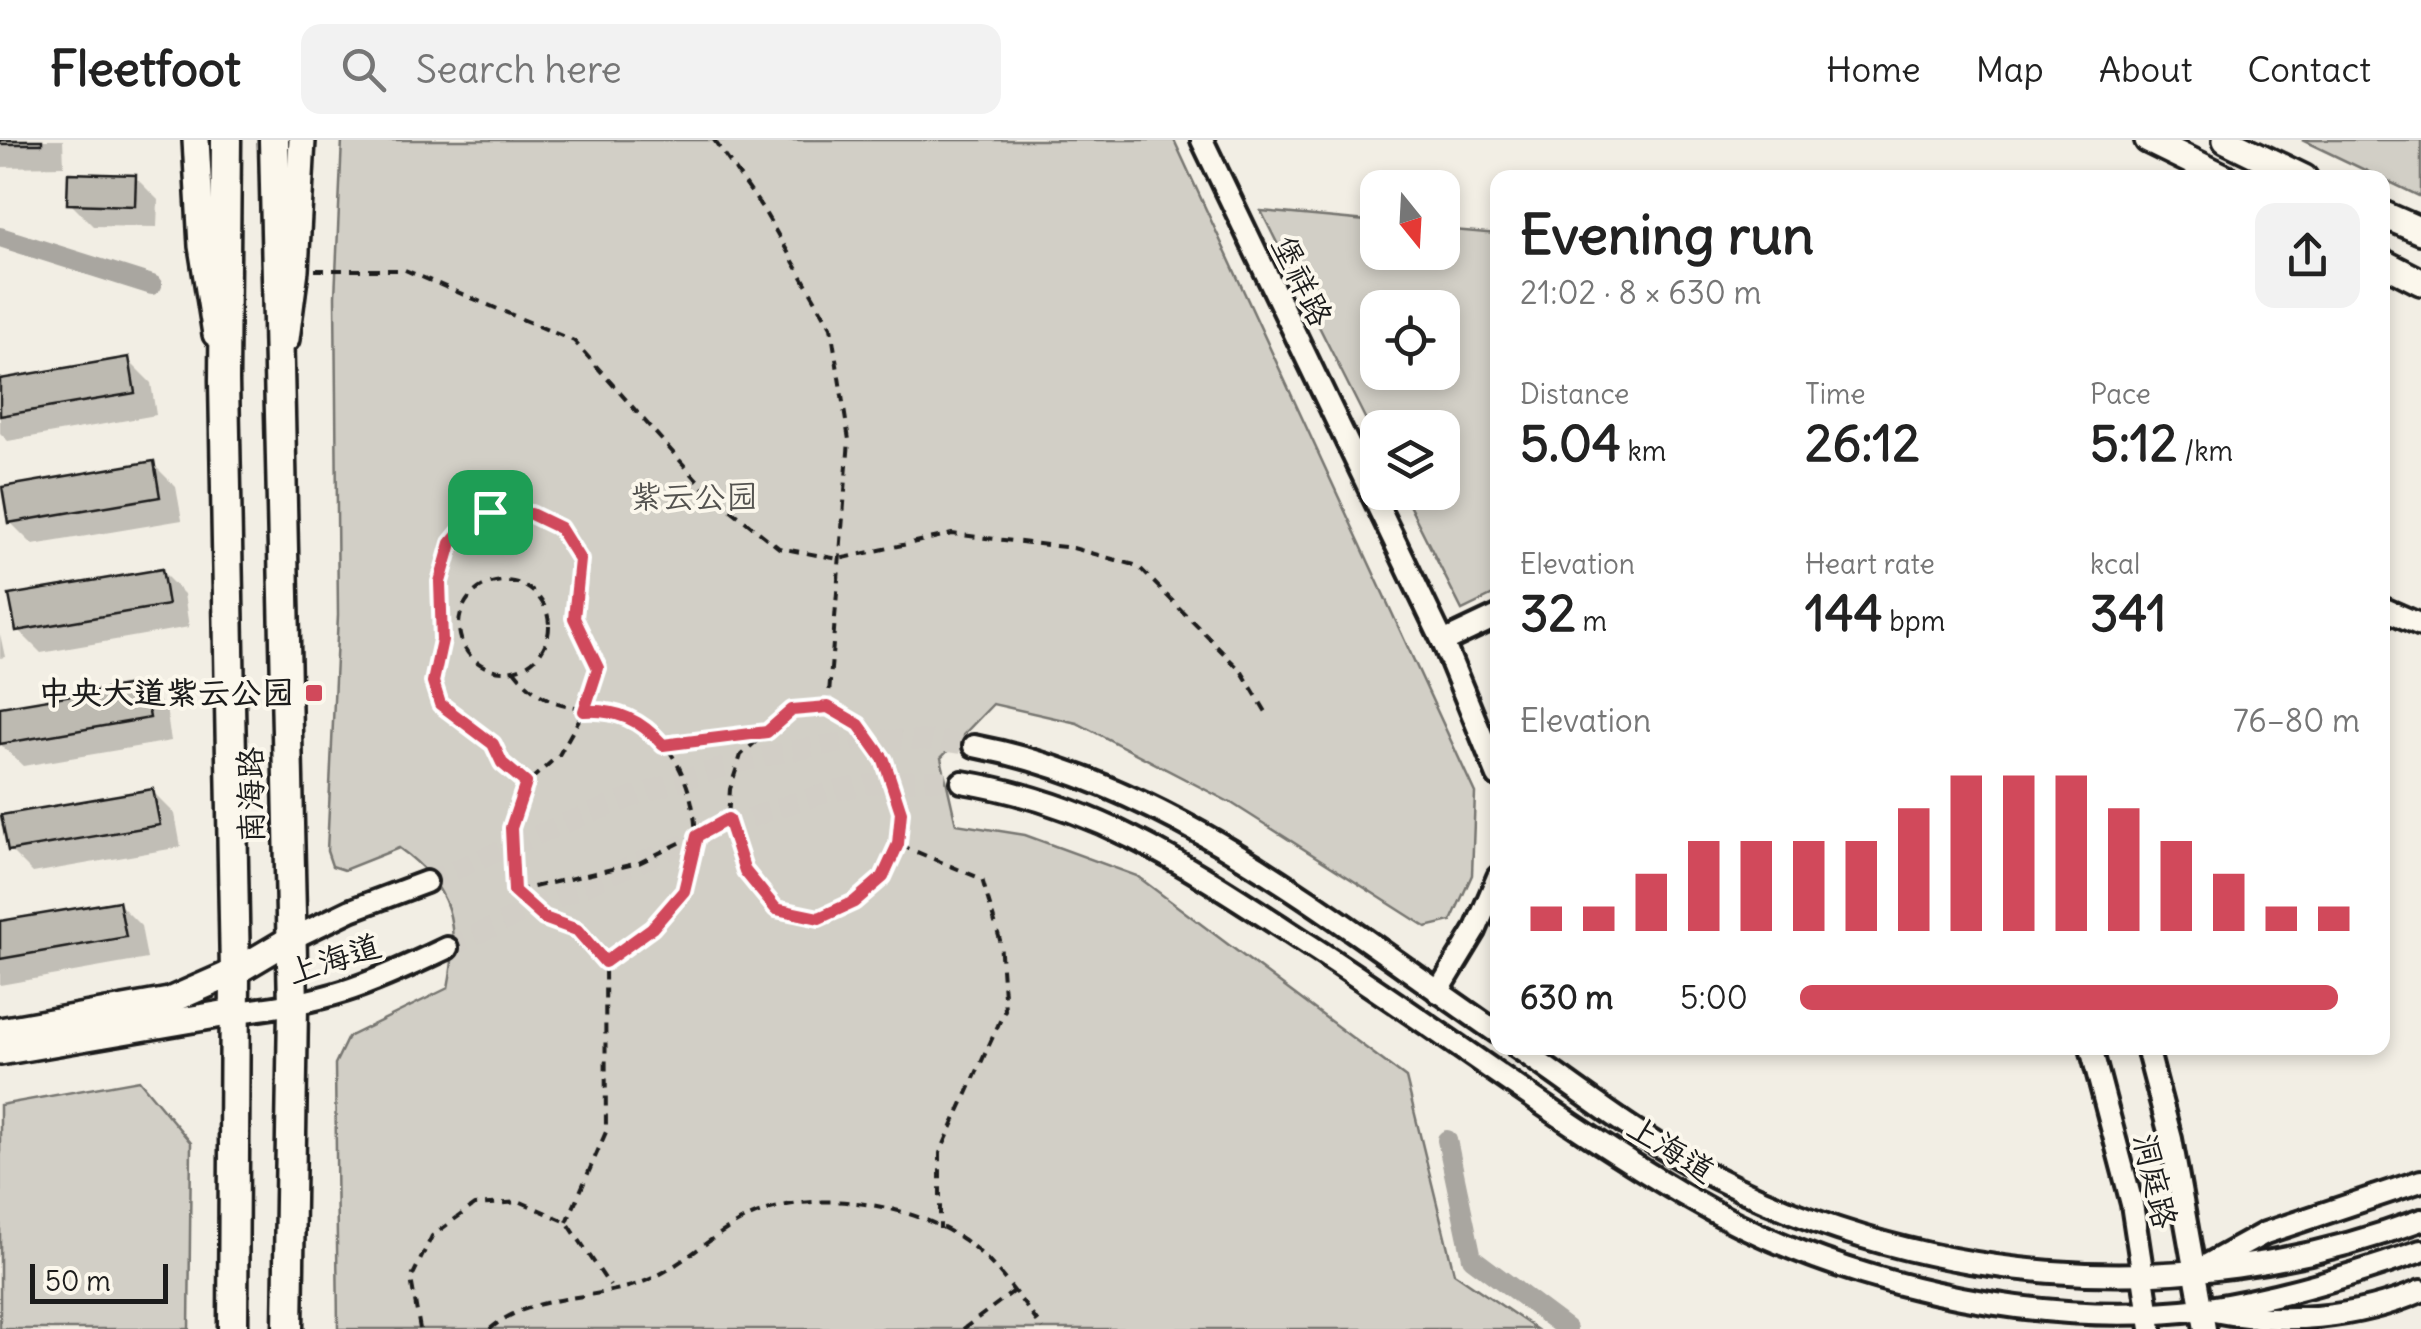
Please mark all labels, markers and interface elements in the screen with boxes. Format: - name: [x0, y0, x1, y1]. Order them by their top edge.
- search box: [301, 24, 1001, 114]
- text: Fleetfoot: [50, 39, 241, 99]
- icon: search: [336, 42, 391, 97]
- text: Search here: [416, 46, 622, 93]
- text: Home: [1826, 47, 1921, 91]
- text: Map: [1976, 47, 2044, 91]
- text: About: [2099, 47, 2192, 91]
- text: Contact: [2247, 47, 2371, 91]
- north arrow: [1360, 170, 1460, 270]
- map controls: [1360, 170, 1460, 510]
- text: Evening run: [1520, 200, 1814, 269]
- button: share: [2255, 203, 2360, 308]
- street label: 堡祥路: [1263, 229, 1342, 333]
- text: 21:02 · 8 × 630 m: [1520, 272, 1762, 313]
- button: locate: [1360, 290, 1460, 390]
- text: Distance: [1520, 376, 1629, 412]
- text: Time: [1805, 376, 1866, 412]
- text: Pace: [2090, 376, 2151, 412]
- button: layers: [1360, 410, 1460, 510]
- text: 5.04: [1520, 412, 1621, 475]
- text: 26:12: [1805, 412, 1920, 475]
- text: 5:12: [2090, 412, 2177, 475]
- text: km: [1621, 433, 1666, 469]
- text: /km: [2177, 433, 2233, 469]
- pin: [448, 470, 533, 555]
- park label: 紫云公园: [630, 476, 758, 517]
- icon: arrive: [463, 485, 518, 540]
- text: Elevation: [1520, 546, 1635, 582]
- text: Heart rate: [1805, 546, 1935, 582]
- text: kcal: [2090, 546, 2140, 582]
- text: 32: [1520, 582, 1576, 645]
- text: 144: [1805, 582, 1883, 645]
- text: 341: [2090, 582, 2167, 645]
- text: m: [1576, 603, 1607, 639]
- text: bpm: [1883, 603, 1945, 639]
- place label: 中央大道紫云公园: [38, 672, 294, 713]
- marker: 中央大道紫云公园: [303, 682, 325, 704]
- text: Elevation: [1520, 700, 1651, 741]
- text: 76–80 m: [2233, 700, 2360, 741]
- street label: 南海路: [229, 747, 272, 843]
- street label: 上海道: [282, 924, 386, 993]
- text: 630 m: [1520, 977, 1613, 1018]
- text: 5:00: [1680, 977, 1748, 1018]
- street label: 上海道: [1620, 1106, 1723, 1191]
- street label: 洞庭路: [2125, 1129, 2186, 1232]
- scale bar: [30, 1259, 168, 1304]
- text: 50 m: [45, 1263, 111, 1299]

